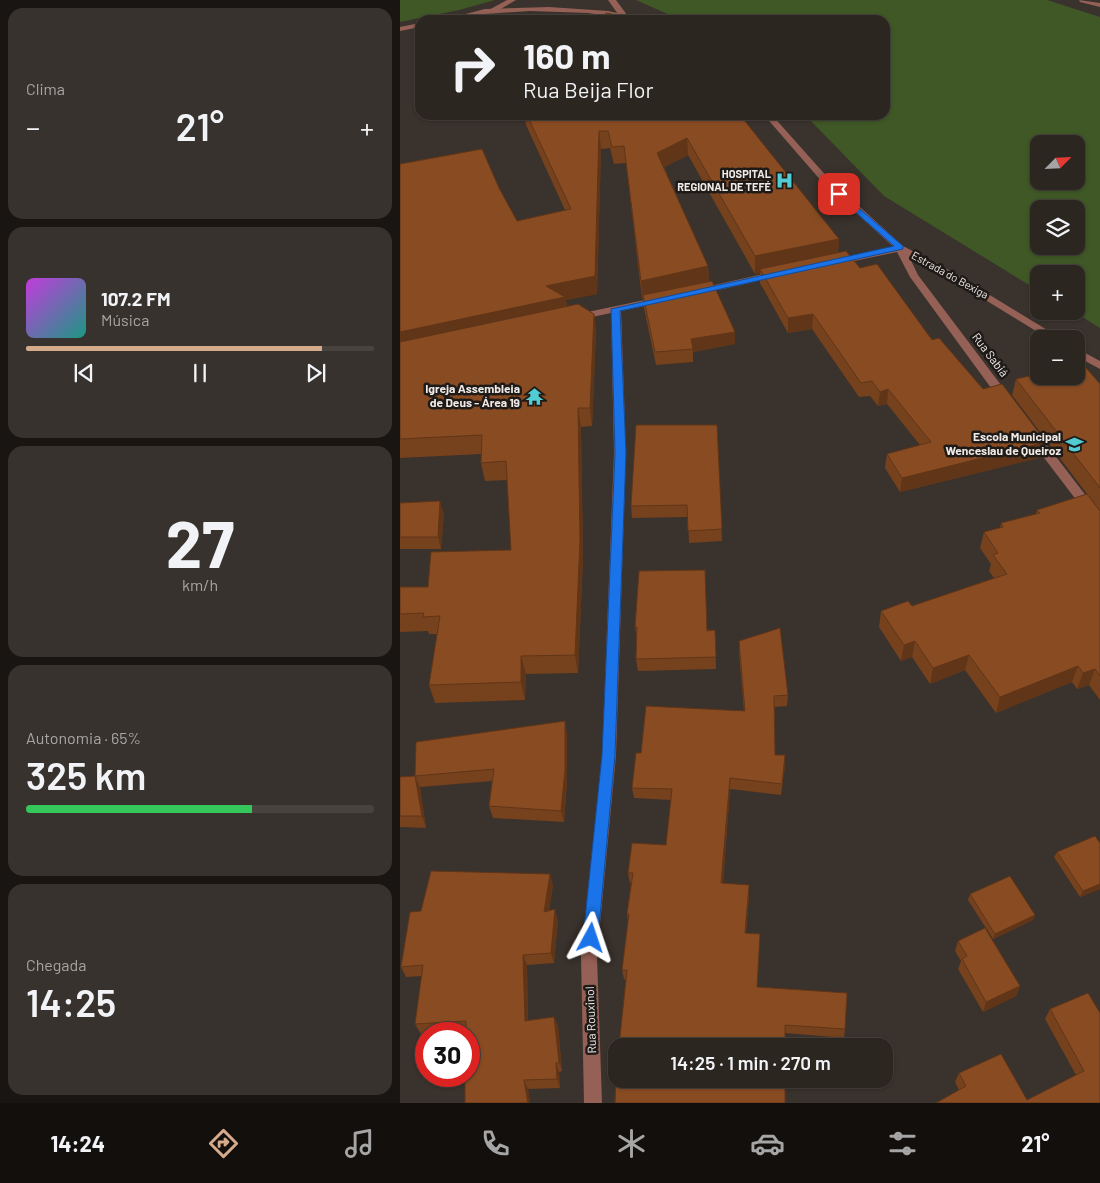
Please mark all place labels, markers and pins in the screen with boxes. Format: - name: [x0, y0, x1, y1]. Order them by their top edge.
- place label: HOSPITAL REGIONAL DE TEFÉ: [677, 167, 772, 193]
- hospital icon: HOSPITAL REGIONAL DE TEFÉ: [775, 170, 795, 190]
- pin: [818, 173, 860, 215]
- place label: Igreja Assembleia de Deus - Área 19: [425, 381, 520, 409]
- temple icon: Igreja Assembleia de Deus - Área 19: [524, 386, 544, 406]
- place label: Escola Municipal Wenceslau de Queiroz: [945, 429, 1061, 457]
- school or university icon: Escola Municipal Wenceslau de Queiroz: [1065, 434, 1085, 454]

